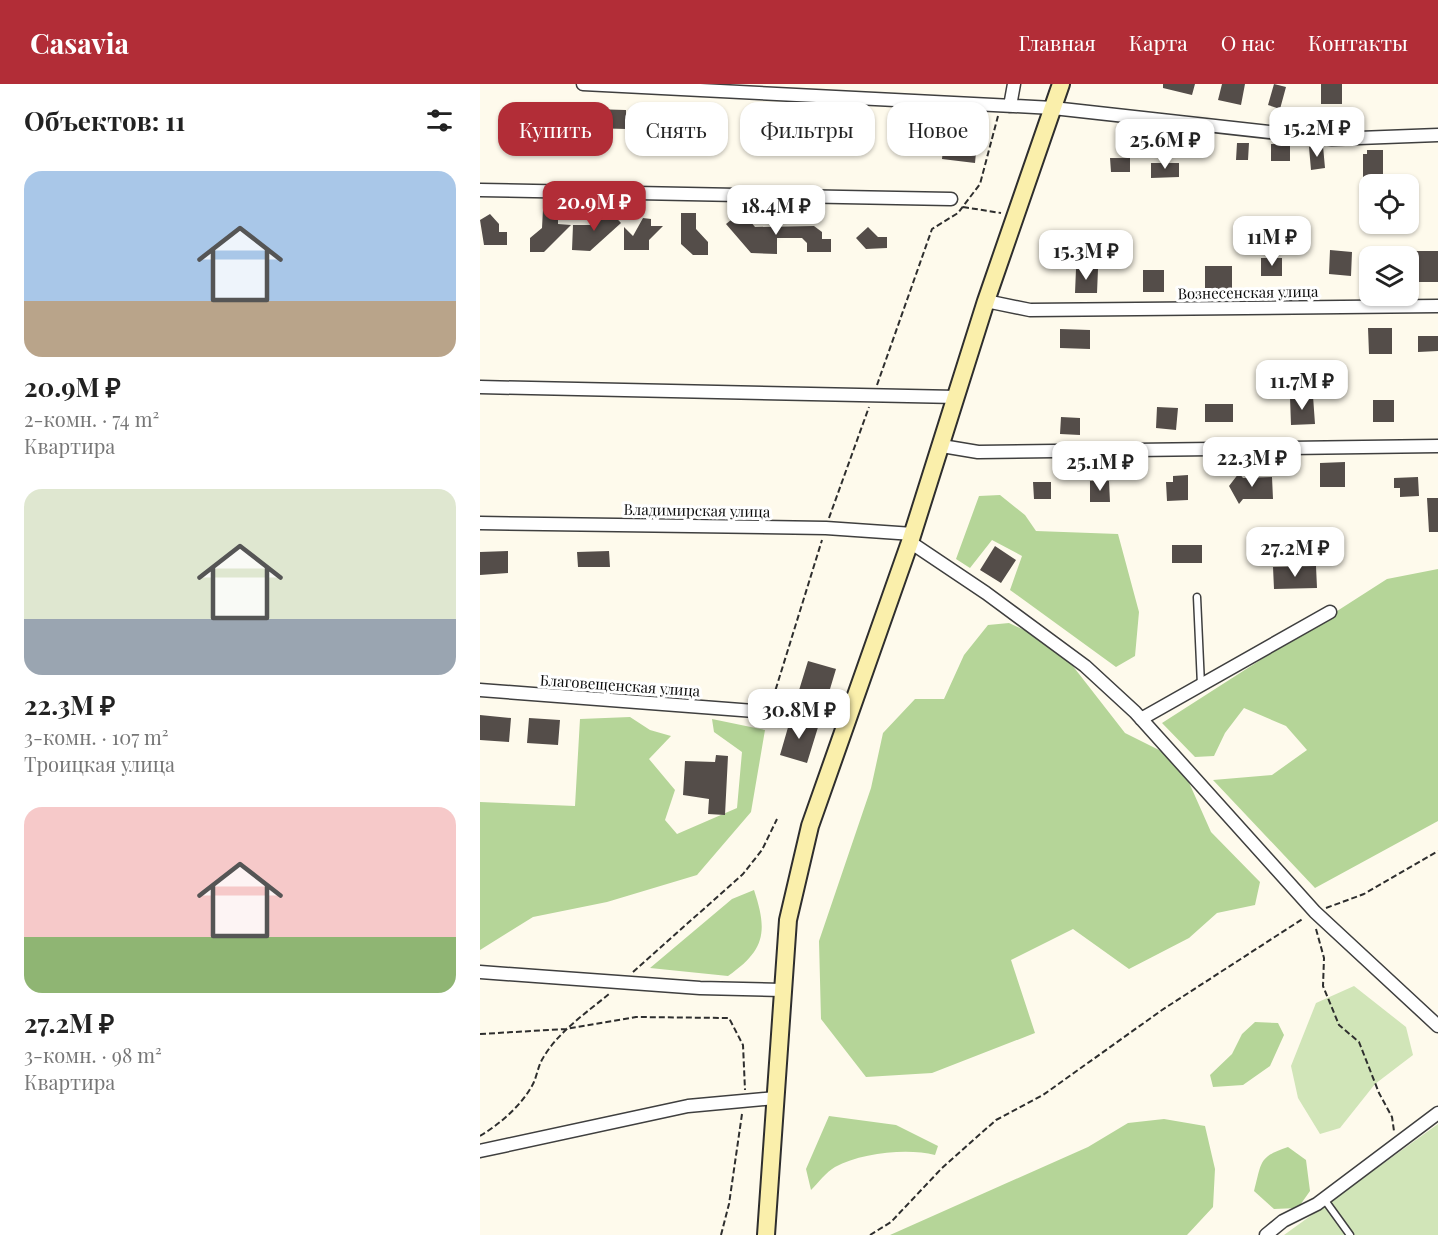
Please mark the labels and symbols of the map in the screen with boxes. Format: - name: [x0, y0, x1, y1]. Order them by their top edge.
- pin: 15.2M ₽: [1262, 107, 1372, 158]
- pin: 25.6M ₽: [1110, 119, 1220, 170]
- pin: 20.9M ₽: [539, 181, 649, 232]
- pin: 18.4M ₽: [721, 185, 831, 236]
- pin: 11M ₽: [1230, 216, 1314, 267]
- pin: 15.3M ₽: [1031, 230, 1141, 281]
- street label: Вознесенская улица: [1177, 281, 1319, 303]
- pin: 11.7M ₽: [1247, 360, 1357, 411]
- pin: 22.3M ₽: [1197, 437, 1307, 488]
- pin: 25.1M ₽: [1045, 441, 1155, 492]
- street label: Владимирская улица: [624, 499, 771, 521]
- pin: 27.2M ₽: [1240, 527, 1350, 578]
- street label: Благовещенская улица: [539, 669, 701, 701]
- pin: 30.8M ₽: [744, 689, 854, 740]

